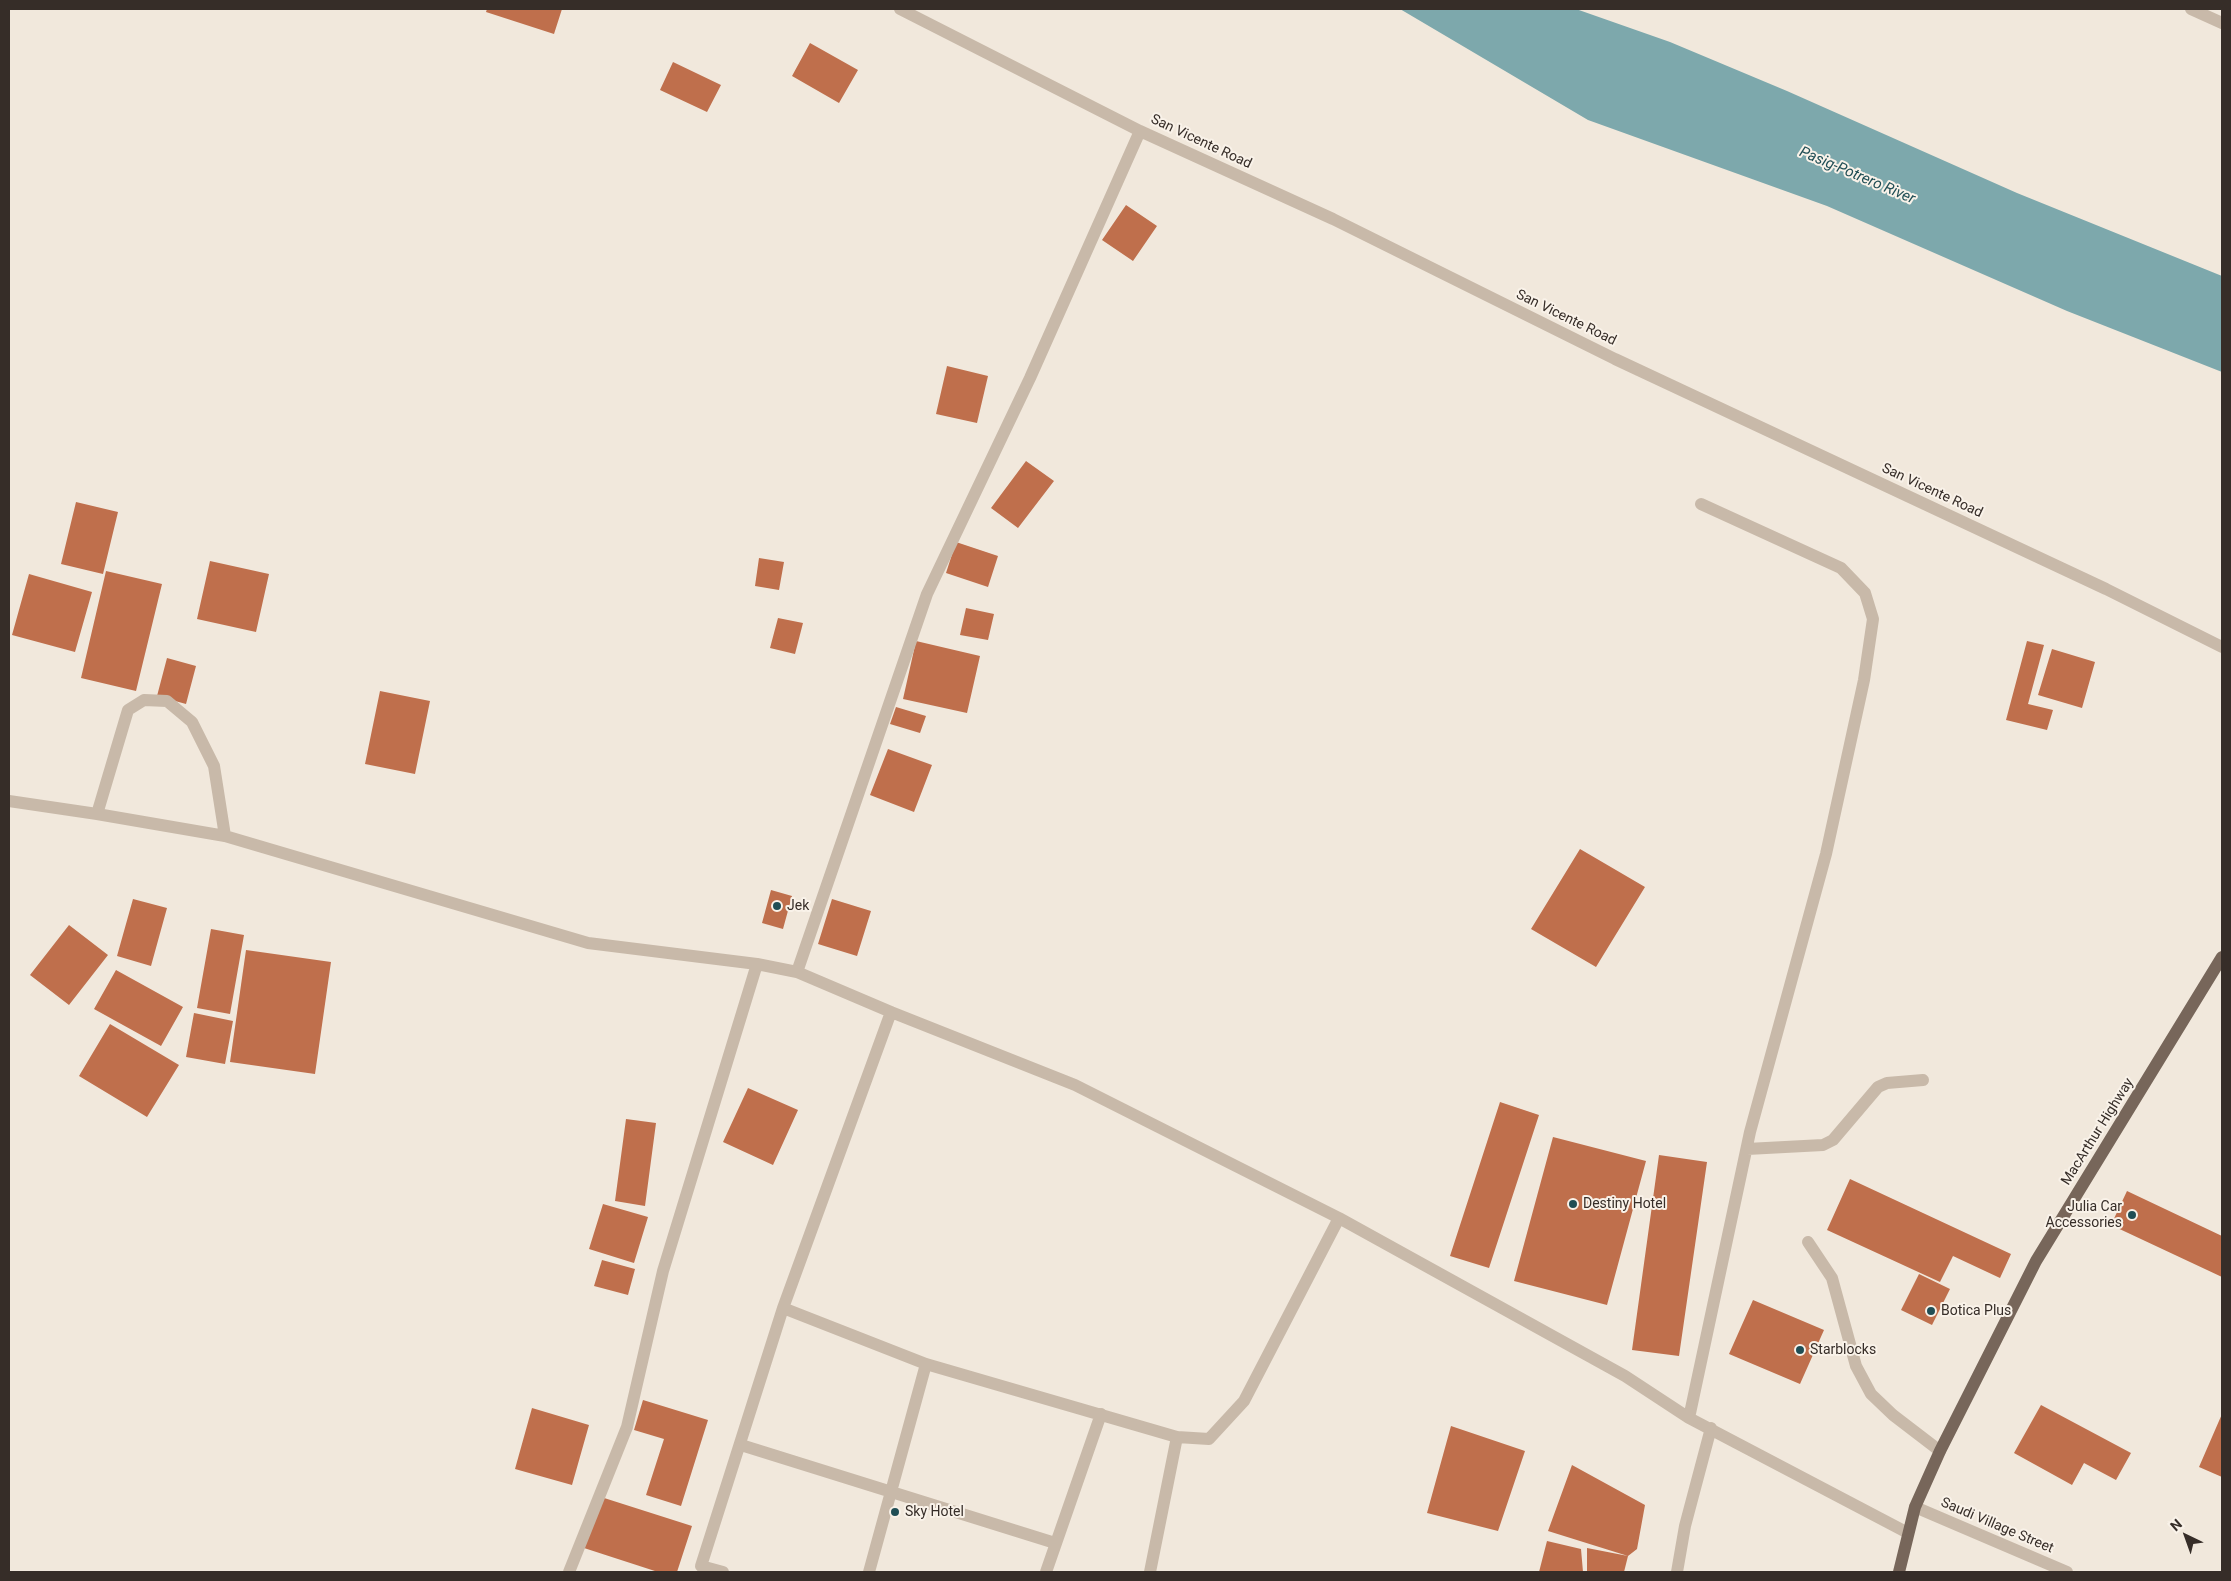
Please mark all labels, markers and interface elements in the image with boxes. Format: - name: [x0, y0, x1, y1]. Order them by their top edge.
- street label: San Vicente Road: [1148, 111, 1254, 173]
- water label: Pasig-Potrero River: [1797, 144, 1917, 208]
- street label: San Vicente Road: [1513, 286, 1619, 350]
- street label: San Vicente Road: [1879, 460, 1985, 522]
- place label: Jek: [787, 898, 809, 914]
- marker: Jek: [771, 900, 783, 912]
- street label: MacArthur Highway: [2058, 1075, 2138, 1189]
- place label: Destiny Hotel: [1583, 1196, 1666, 1212]
- marker: Destiny Hotel: [1567, 1198, 1579, 1210]
- place label: Julia Car Accessories: [2046, 1199, 2122, 1232]
- marker: Julia Car Accessories: [2126, 1209, 2138, 1221]
- place label: Botica Plus: [1941, 1303, 2011, 1319]
- marker: Botica Plus: [1925, 1305, 1937, 1317]
- place label: Starblocks: [1810, 1342, 1876, 1358]
- marker: Starblocks: [1794, 1344, 1806, 1356]
- street label: Saudi Village Street: [1938, 1495, 2056, 1557]
- place label: Sky Hotel: [905, 1504, 964, 1520]
- marker: Sky Hotel: [889, 1506, 901, 1518]
- north arrow: [2161, 1511, 2211, 1561]
- text: N: [2167, 1516, 2185, 1534]

